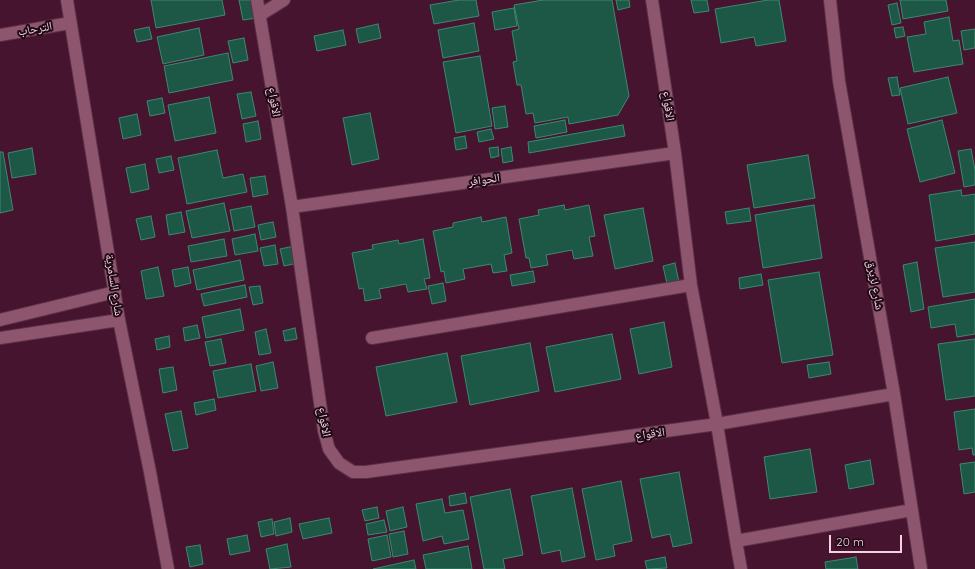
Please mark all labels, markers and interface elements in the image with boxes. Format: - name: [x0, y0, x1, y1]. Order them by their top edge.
- street label: الترحاب: [17, 19, 53, 39]
- street label: الاقواع: [264, 86, 284, 118]
- street label: الاقواع: [659, 90, 677, 122]
- street label: الحوافر: [467, 171, 501, 189]
- street label: شارع السامرية: [102, 253, 126, 317]
- street label: شارع لزيرق: [864, 259, 886, 311]
- street label: الاقواع: [314, 406, 334, 438]
- street label: الاقواع: [634, 425, 666, 443]
- scale bar: [831, 527, 904, 553]
- text: 20 m: [836, 534, 864, 549]

